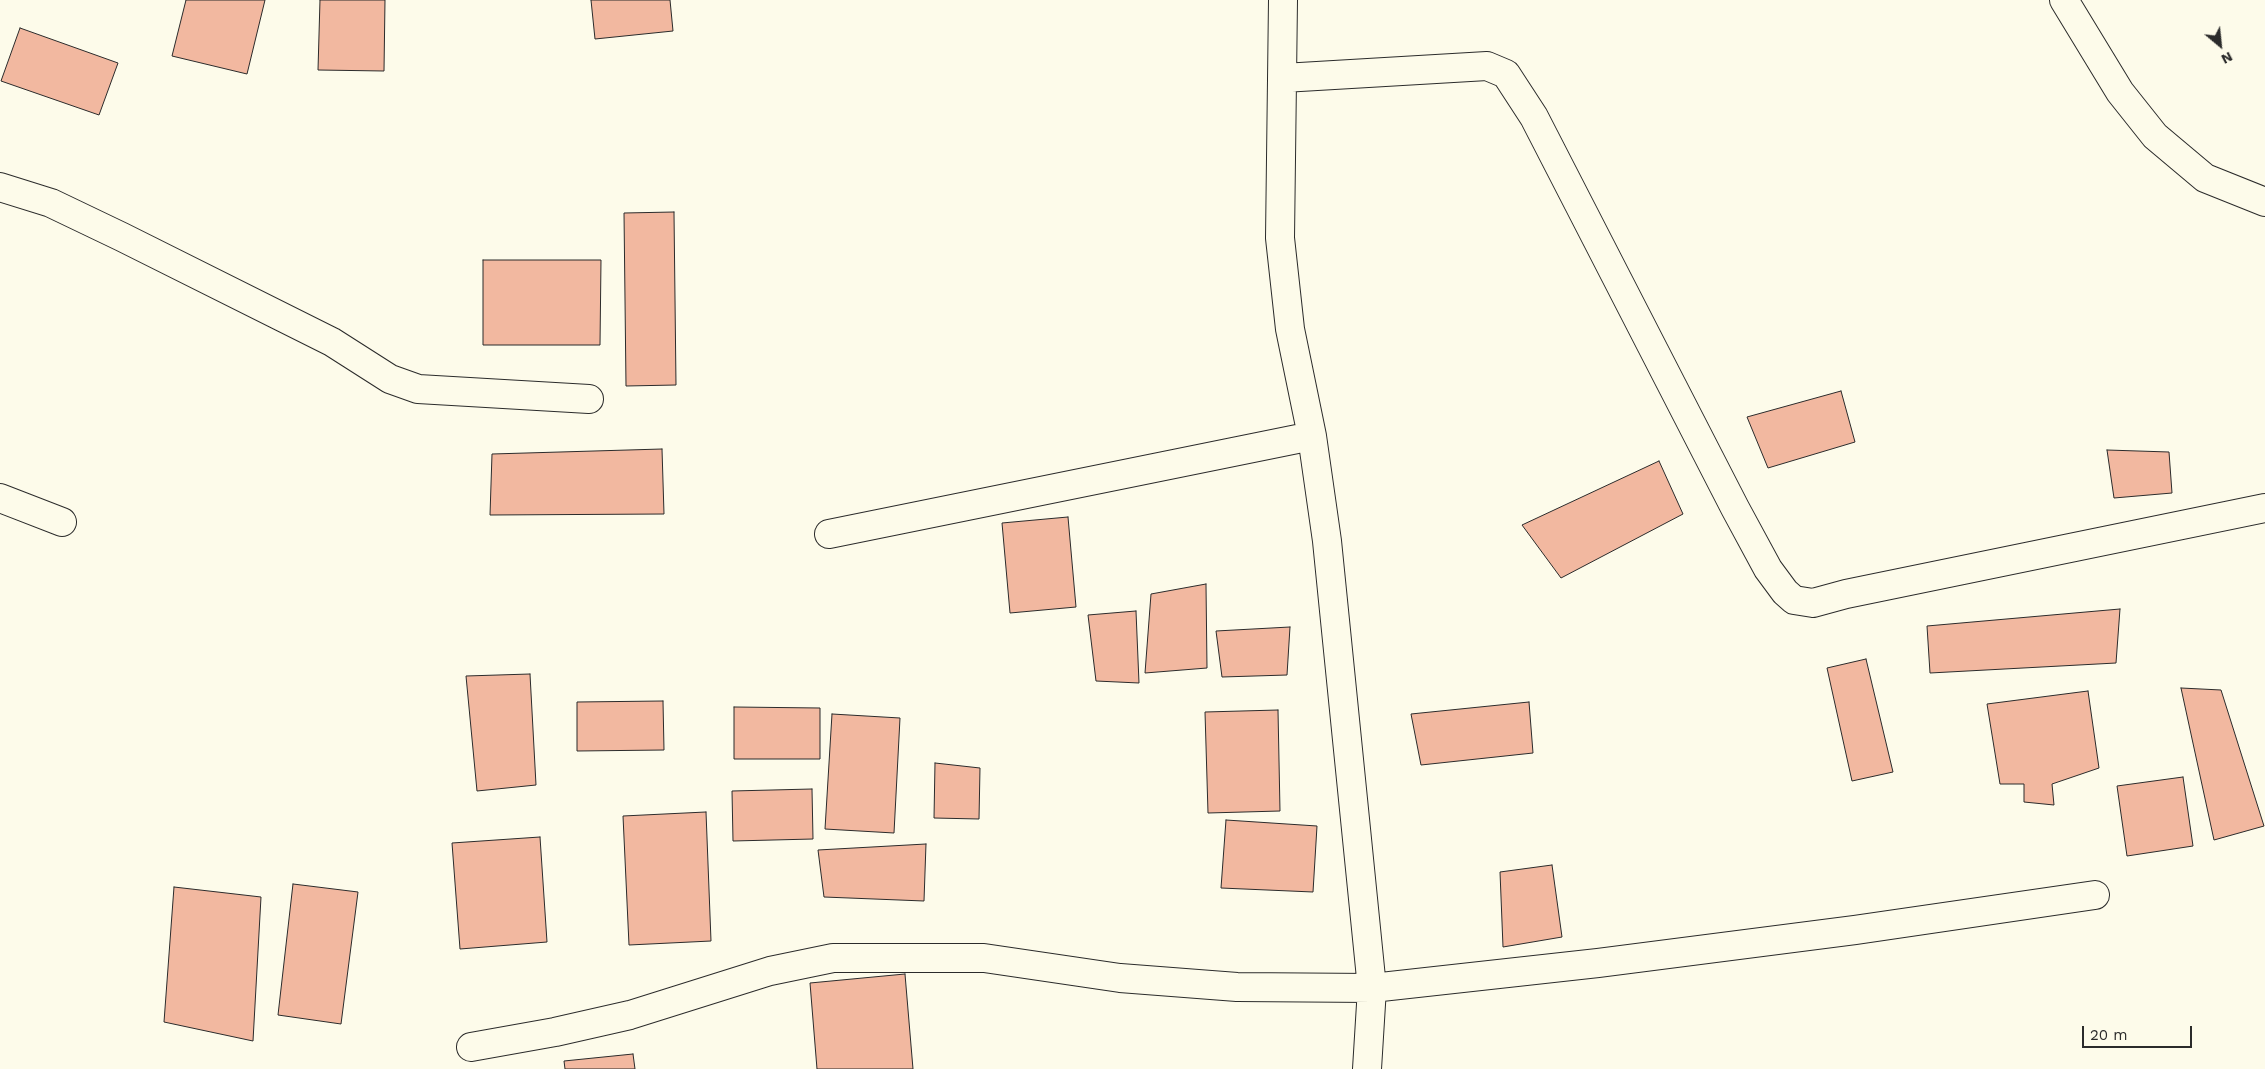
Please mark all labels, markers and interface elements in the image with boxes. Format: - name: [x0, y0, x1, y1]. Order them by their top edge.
- north arrow: [2195, 20, 2245, 70]
- text: N: [2219, 49, 2235, 68]
- scale bar: [2085, 1016, 2195, 1048]
- text: 20 m: [2090, 1026, 2128, 1044]

